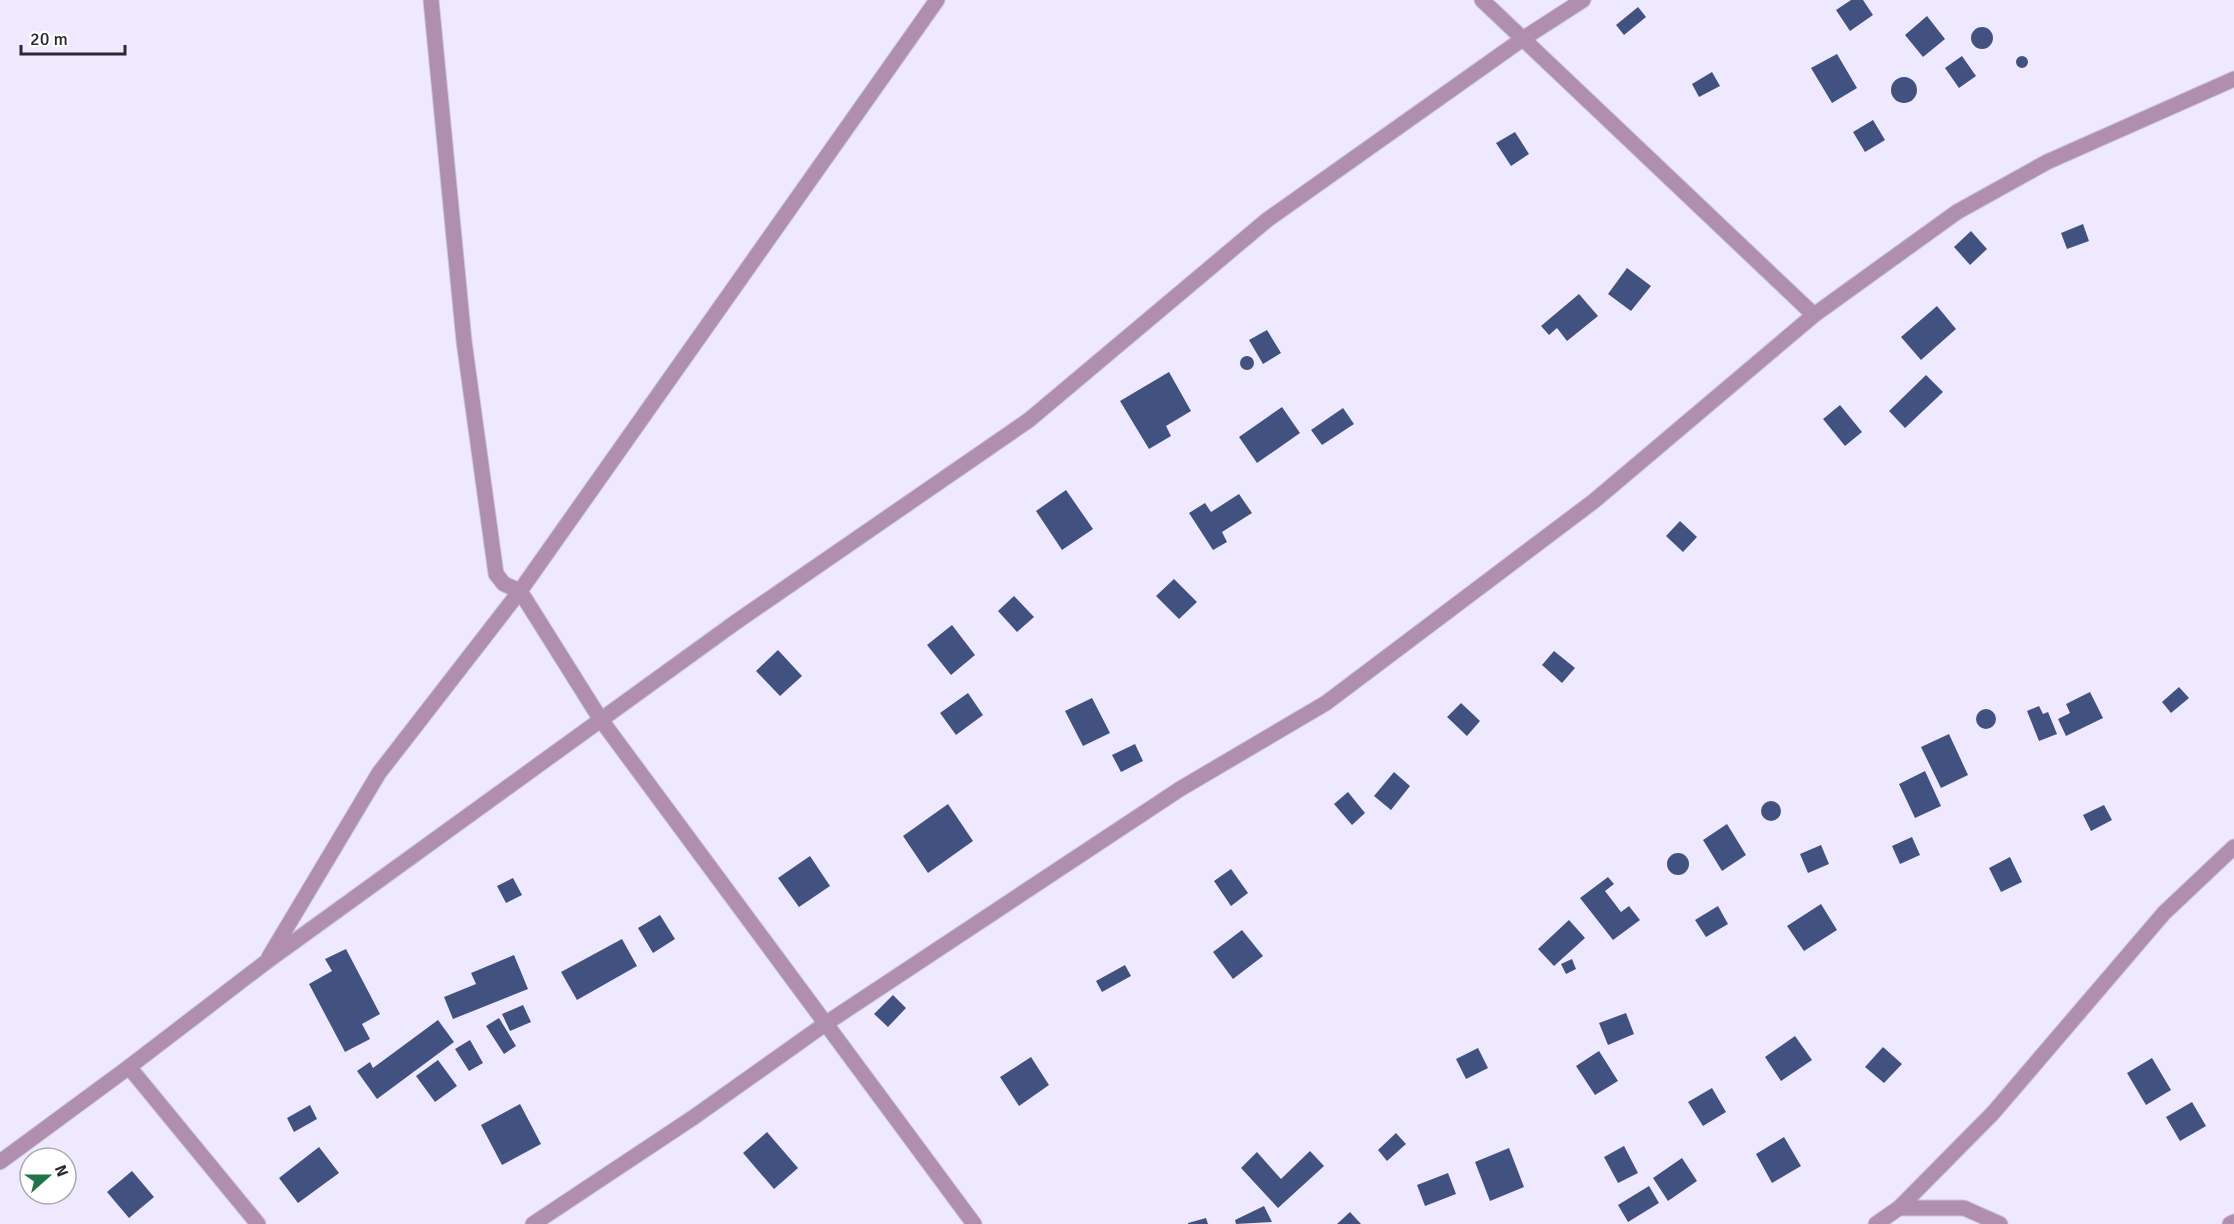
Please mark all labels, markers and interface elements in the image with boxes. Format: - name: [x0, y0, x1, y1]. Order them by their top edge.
- scale bar: [21, 18, 124, 56]
- text: 20 m: [30, 28, 68, 50]
- north arrow: [18, 1146, 78, 1206]
- text: N: [50, 1162, 72, 1180]

